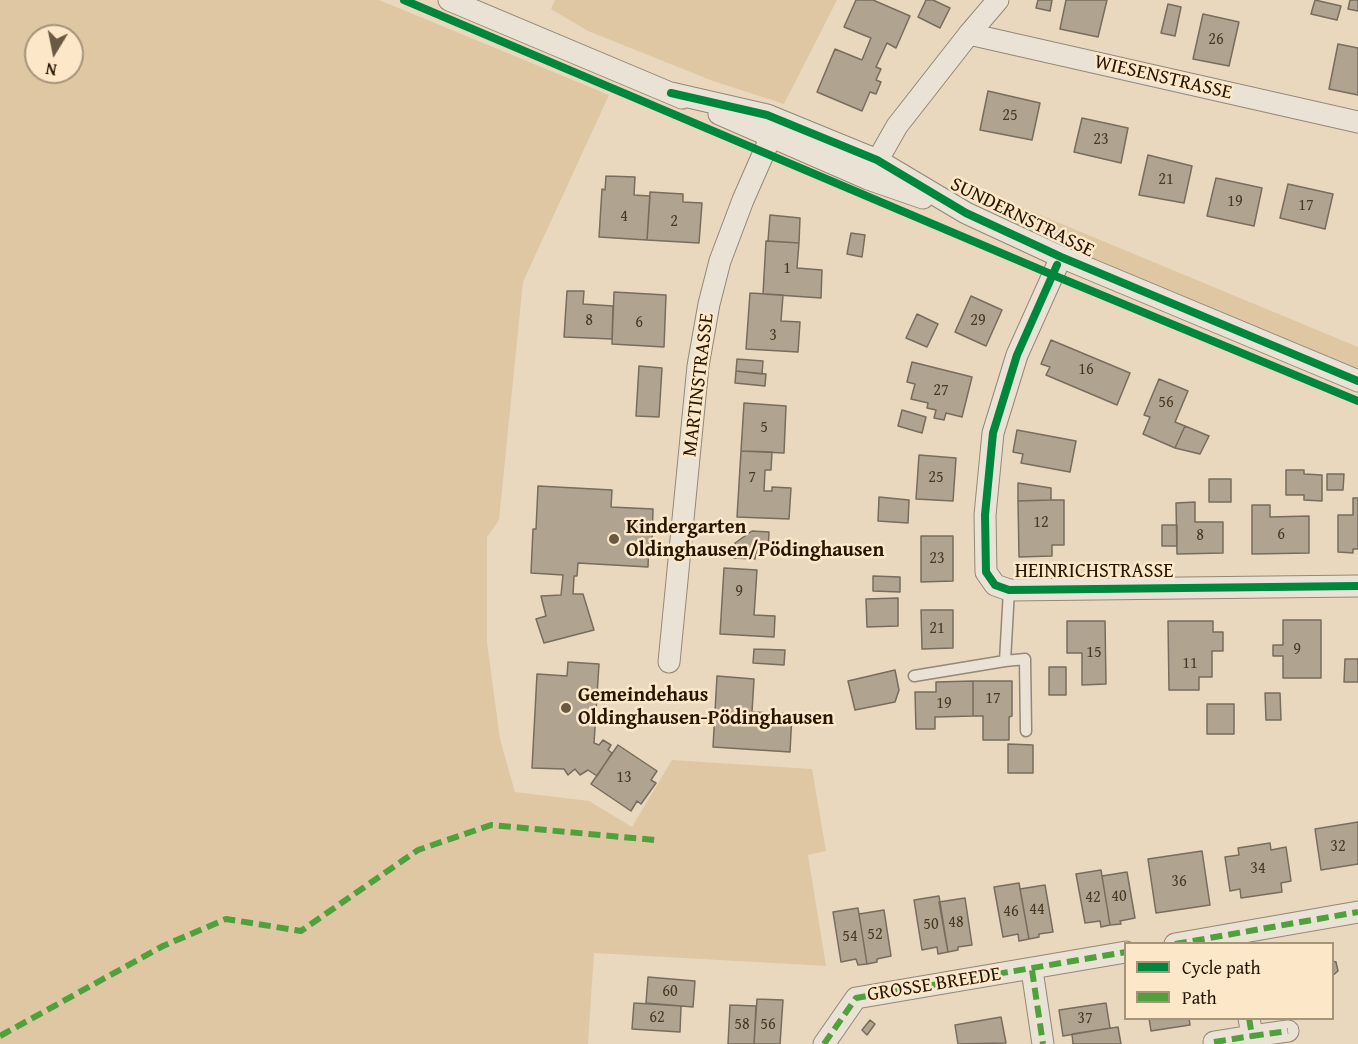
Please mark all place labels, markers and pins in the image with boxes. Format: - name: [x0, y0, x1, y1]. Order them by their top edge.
- place label: Kindergarten Oldinghausen/Pödinghausen: [626, 516, 884, 563]
- marker: Kindergarten Oldinghausen/Pödinghausen: [607, 532, 621, 546]
- place label: Gemeindehaus Oldinghausen-Pödinghausen: [578, 684, 834, 731]
- marker: Gemeindehaus Oldinghausen-Pödinghausen: [559, 701, 573, 715]

